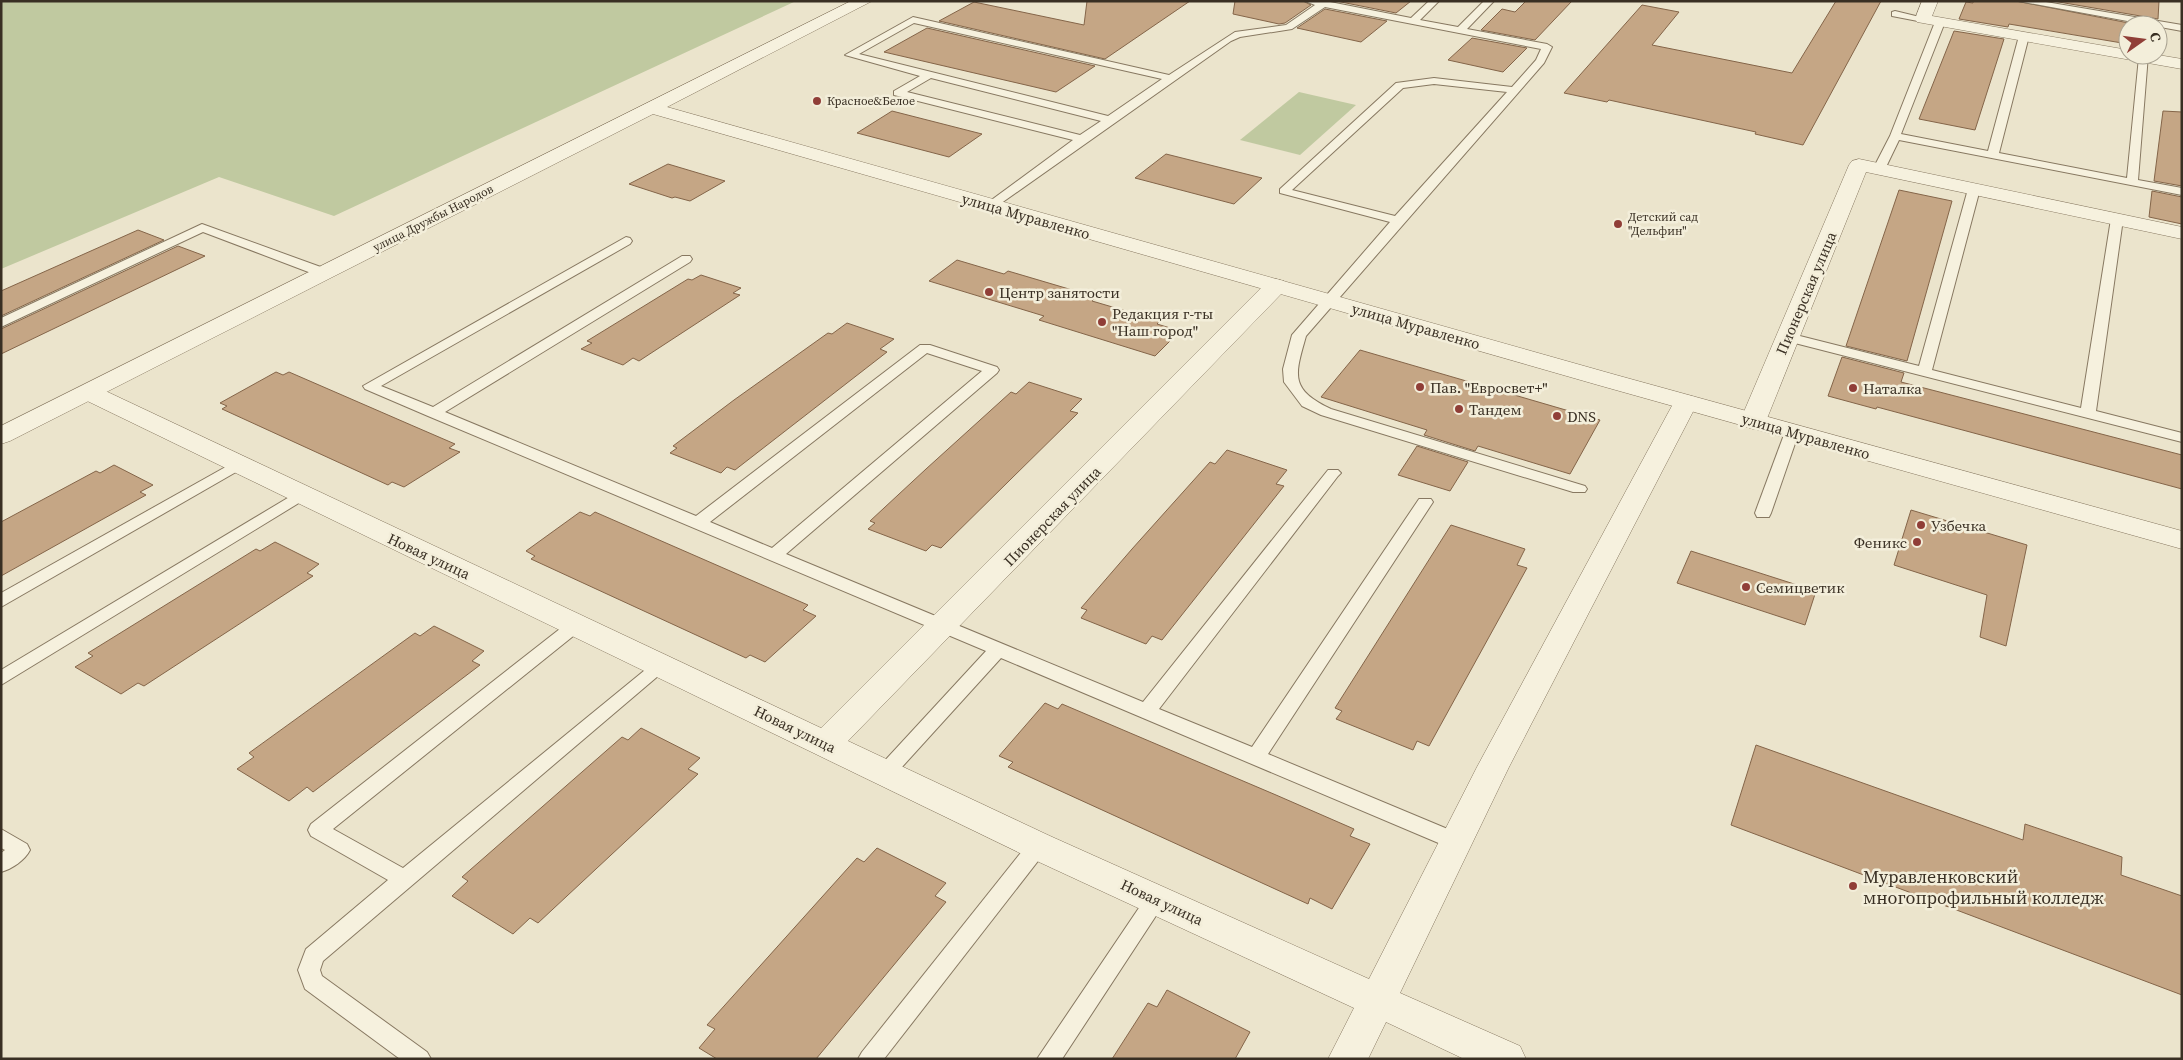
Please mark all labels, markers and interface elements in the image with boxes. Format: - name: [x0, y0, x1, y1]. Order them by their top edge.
- north arrow: [2118, 15, 2168, 65]
- text: С: [2145, 30, 2166, 44]
- place label: Красное&Белое: [827, 93, 915, 109]
- marker: Красное&Белое: [811, 95, 823, 107]
- street label: улица Дружбы Народов: [370, 181, 496, 255]
- street label: улица Муравленко: [959, 188, 1093, 244]
- place label: Детский сад "Дельфин": [1628, 209, 1698, 239]
- marker: Детский сад "Дельфин": [1612, 218, 1624, 230]
- street label: Пионерская улица: [1771, 228, 1842, 358]
- place label: Центр занятости: [999, 282, 1120, 303]
- marker: Центр занятости: [983, 286, 995, 298]
- street label: улица Муравленко: [1349, 298, 1483, 354]
- place label: Редакция г-ты "Наш город": [1112, 303, 1213, 341]
- marker: Редакция г-ты "Наш город": [1096, 316, 1108, 328]
- place label: Пав. "Евросвет+": [1430, 377, 1548, 398]
- place label: Наталка: [1863, 378, 1922, 399]
- marker: Пав. "Евросвет+": [1414, 381, 1426, 393]
- marker: Наталка: [1847, 382, 1859, 394]
- place label: Тандем: [1469, 399, 1522, 420]
- marker: Тандем: [1453, 403, 1465, 415]
- place label: DNS: [1567, 406, 1596, 427]
- street label: улица Муравленко: [1739, 408, 1873, 464]
- marker: DNS: [1551, 410, 1563, 422]
- street label: Пионерская улица: [999, 461, 1106, 571]
- place label: Узбечка: [1931, 515, 1986, 536]
- marker: Узбечка: [1915, 519, 1927, 531]
- street label: Новая улица: [384, 528, 474, 584]
- place label: Феникс: [1854, 532, 1907, 553]
- marker: Феникс: [1911, 536, 1923, 548]
- place label: Семицветик: [1756, 577, 1845, 598]
- marker: Семицветик: [1740, 581, 1752, 593]
- street label: Новая улица: [750, 700, 840, 758]
- place label: Муравленковский многопрофильный колледж: [1863, 864, 2104, 910]
- street label: Новая улица: [1117, 874, 1207, 930]
- marker: Муравленковский многопрофильный колледж: [1847, 880, 1859, 892]

